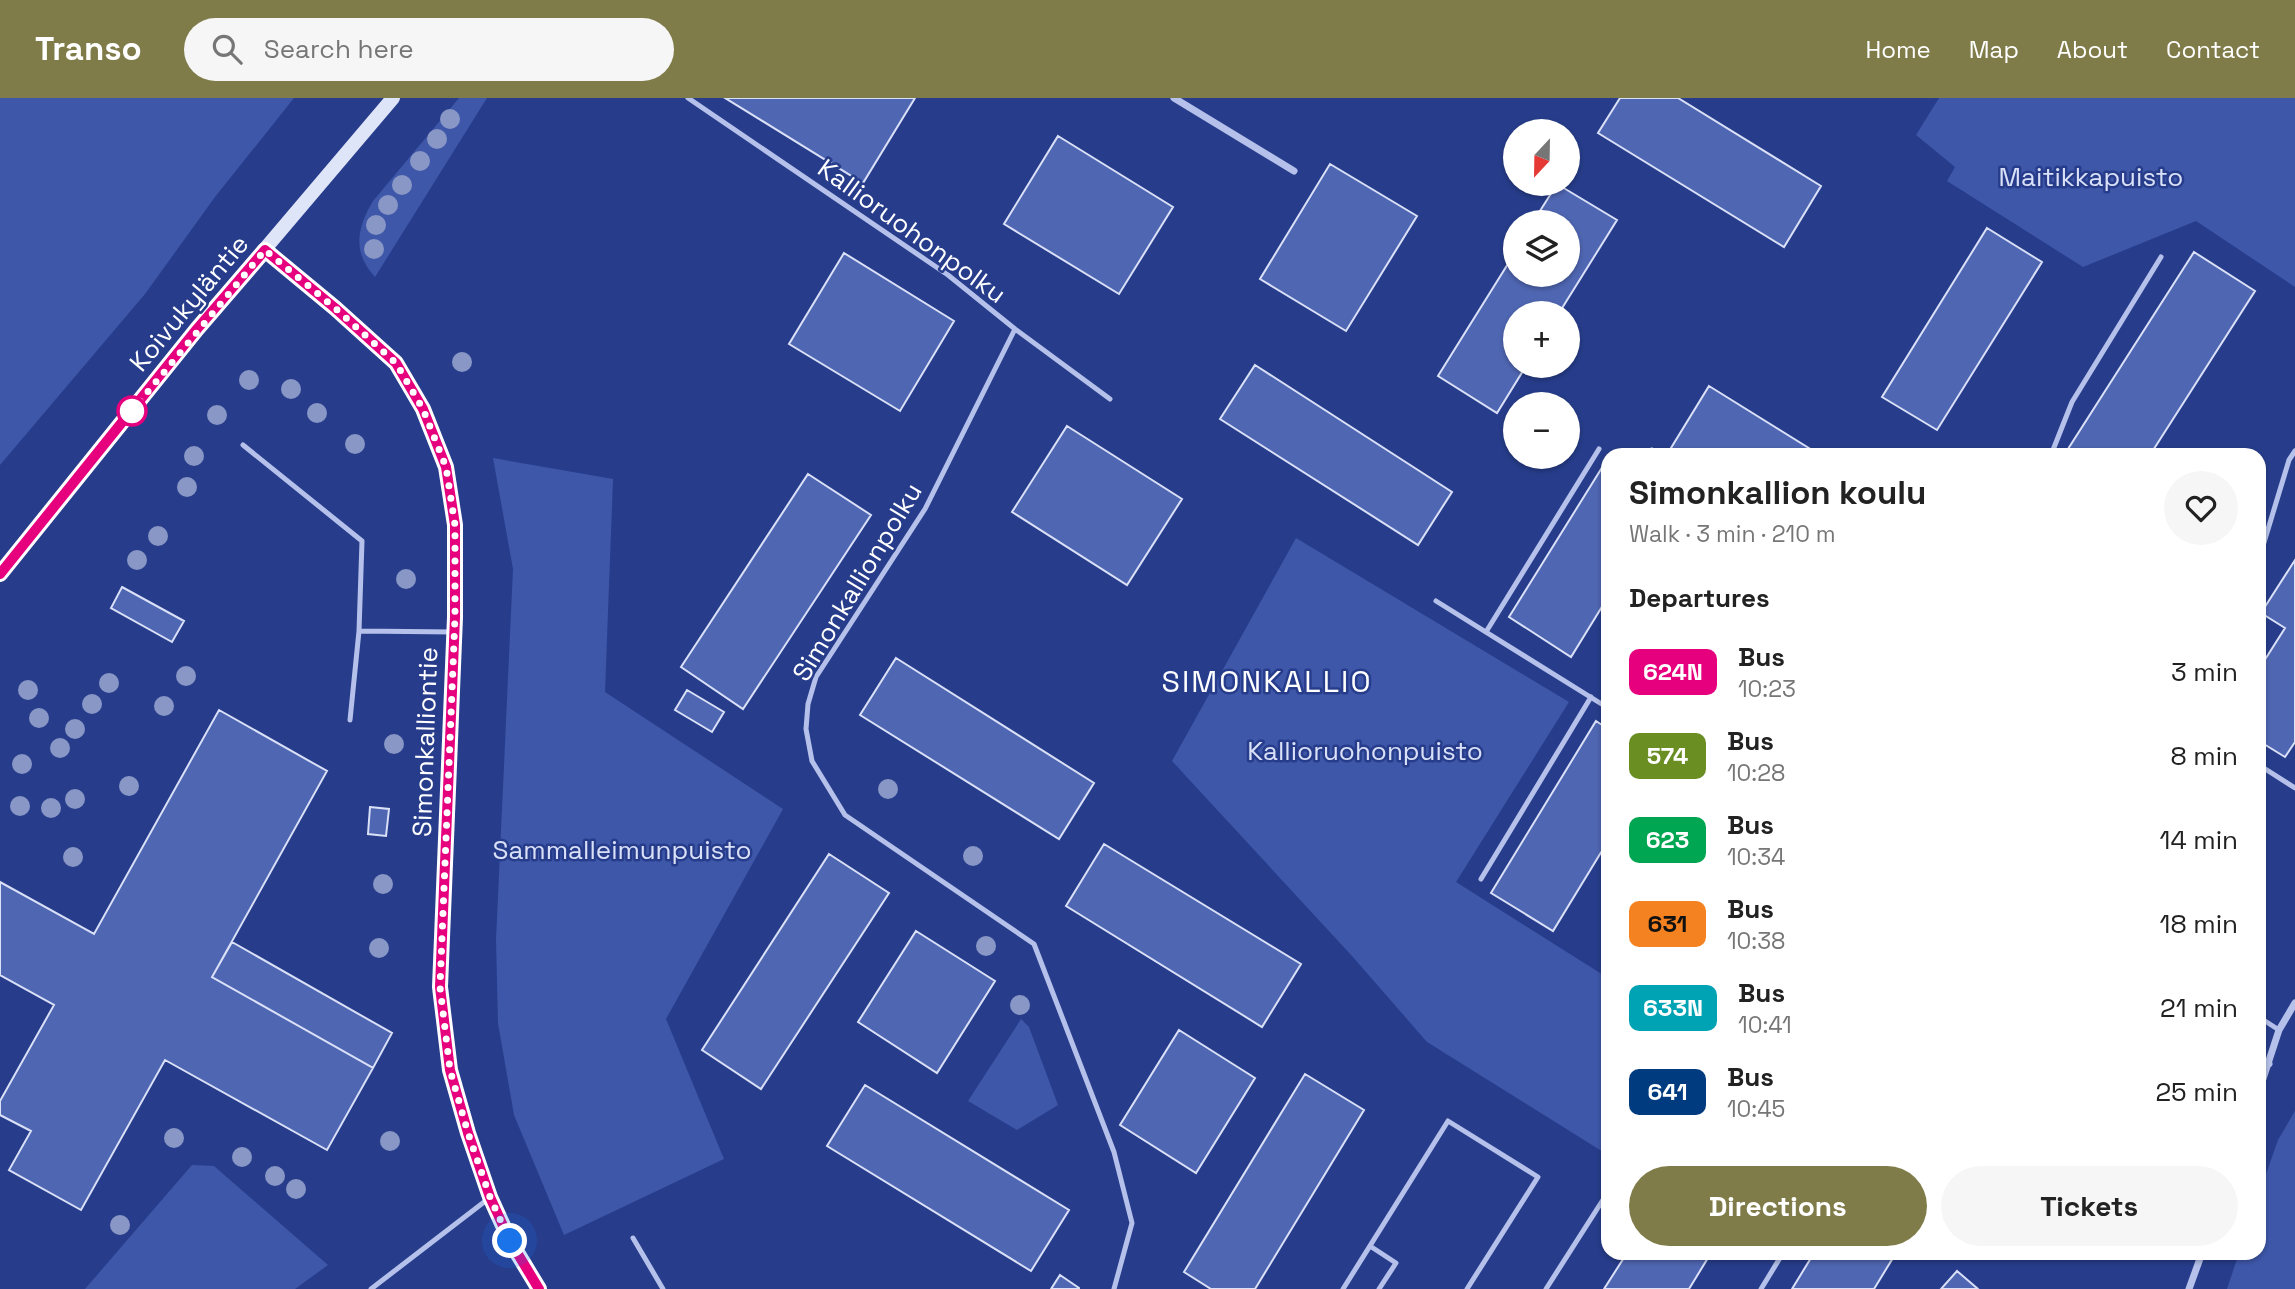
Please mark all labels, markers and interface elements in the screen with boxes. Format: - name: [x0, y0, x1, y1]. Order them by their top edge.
- search box: [184, 18, 674, 81]
- text: Transo: [35, 28, 142, 70]
- icon: search: [208, 30, 246, 68]
- text: Search here: [264, 32, 414, 66]
- text: Home: [1865, 34, 1931, 65]
- text: Map: [1969, 34, 2019, 65]
- text: About: [2057, 34, 2128, 65]
- text: Contact: [2166, 34, 2260, 65]
- north arrow: [1503, 119, 1580, 196]
- map controls: [1503, 119, 1580, 469]
- street label: Kallioruohonpolku: [811, 151, 1013, 311]
- park label: Maitikkapuisto: [1999, 160, 2183, 194]
- button: layers: [1503, 210, 1580, 287]
- street label: Koivukyläntie: [122, 228, 256, 378]
- button: +: [1503, 301, 1580, 378]
- button: −: [1503, 392, 1580, 469]
- unlabelled marker: [117, 396, 147, 426]
- button: heart: [2164, 471, 2238, 545]
- text: Simonkallion koulu: [1629, 472, 1926, 514]
- street label: Simonkallionpolku: [784, 477, 930, 687]
- text: Walk · 3 min · 210 m: [1629, 519, 1836, 549]
- text: Departures: [1629, 581, 1770, 615]
- text: Bus: [1738, 640, 1785, 674]
- street label: Simonkalliontie: [405, 647, 445, 837]
- text: 3 min: [2171, 655, 2238, 689]
- text: 624N: [1643, 656, 1703, 687]
- district label: SIMONKALLIO: [1162, 662, 1373, 701]
- text: 10:23: [1738, 674, 1796, 704]
- text: Bus: [1727, 724, 1774, 758]
- park label: Kallioruohonpuisto: [1247, 734, 1483, 768]
- text: 8 min: [2170, 739, 2238, 773]
- text: 574: [1647, 740, 1688, 771]
- text: 10:28: [1727, 758, 1785, 788]
- text: Bus: [1727, 808, 1774, 842]
- text: 14 min: [2160, 823, 2238, 857]
- text: 623: [1646, 824, 1689, 855]
- park label: Sammalleimunpuisto: [492, 833, 752, 867]
- text: 10:34: [1727, 842, 1785, 872]
- text: Bus: [1727, 892, 1774, 926]
- text: 18 min: [2160, 907, 2238, 941]
- text: 631: [1648, 908, 1687, 939]
- text: 10:38: [1727, 926, 1785, 956]
- text: Bus: [1738, 976, 1785, 1010]
- text: 21 min: [2160, 991, 2238, 1025]
- text: 633N: [1643, 992, 1703, 1023]
- text: 10:41: [1738, 1010, 1792, 1040]
- text: Bus: [1727, 1060, 1774, 1094]
- text: 25 min: [2155, 1075, 2238, 1109]
- text: 641: [1647, 1076, 1688, 1107]
- text: 10:45: [1727, 1094, 1785, 1124]
- button: Directions: [1629, 1166, 1927, 1246]
- button: Tickets: [1941, 1166, 2238, 1246]
- your location: [492, 1223, 527, 1258]

